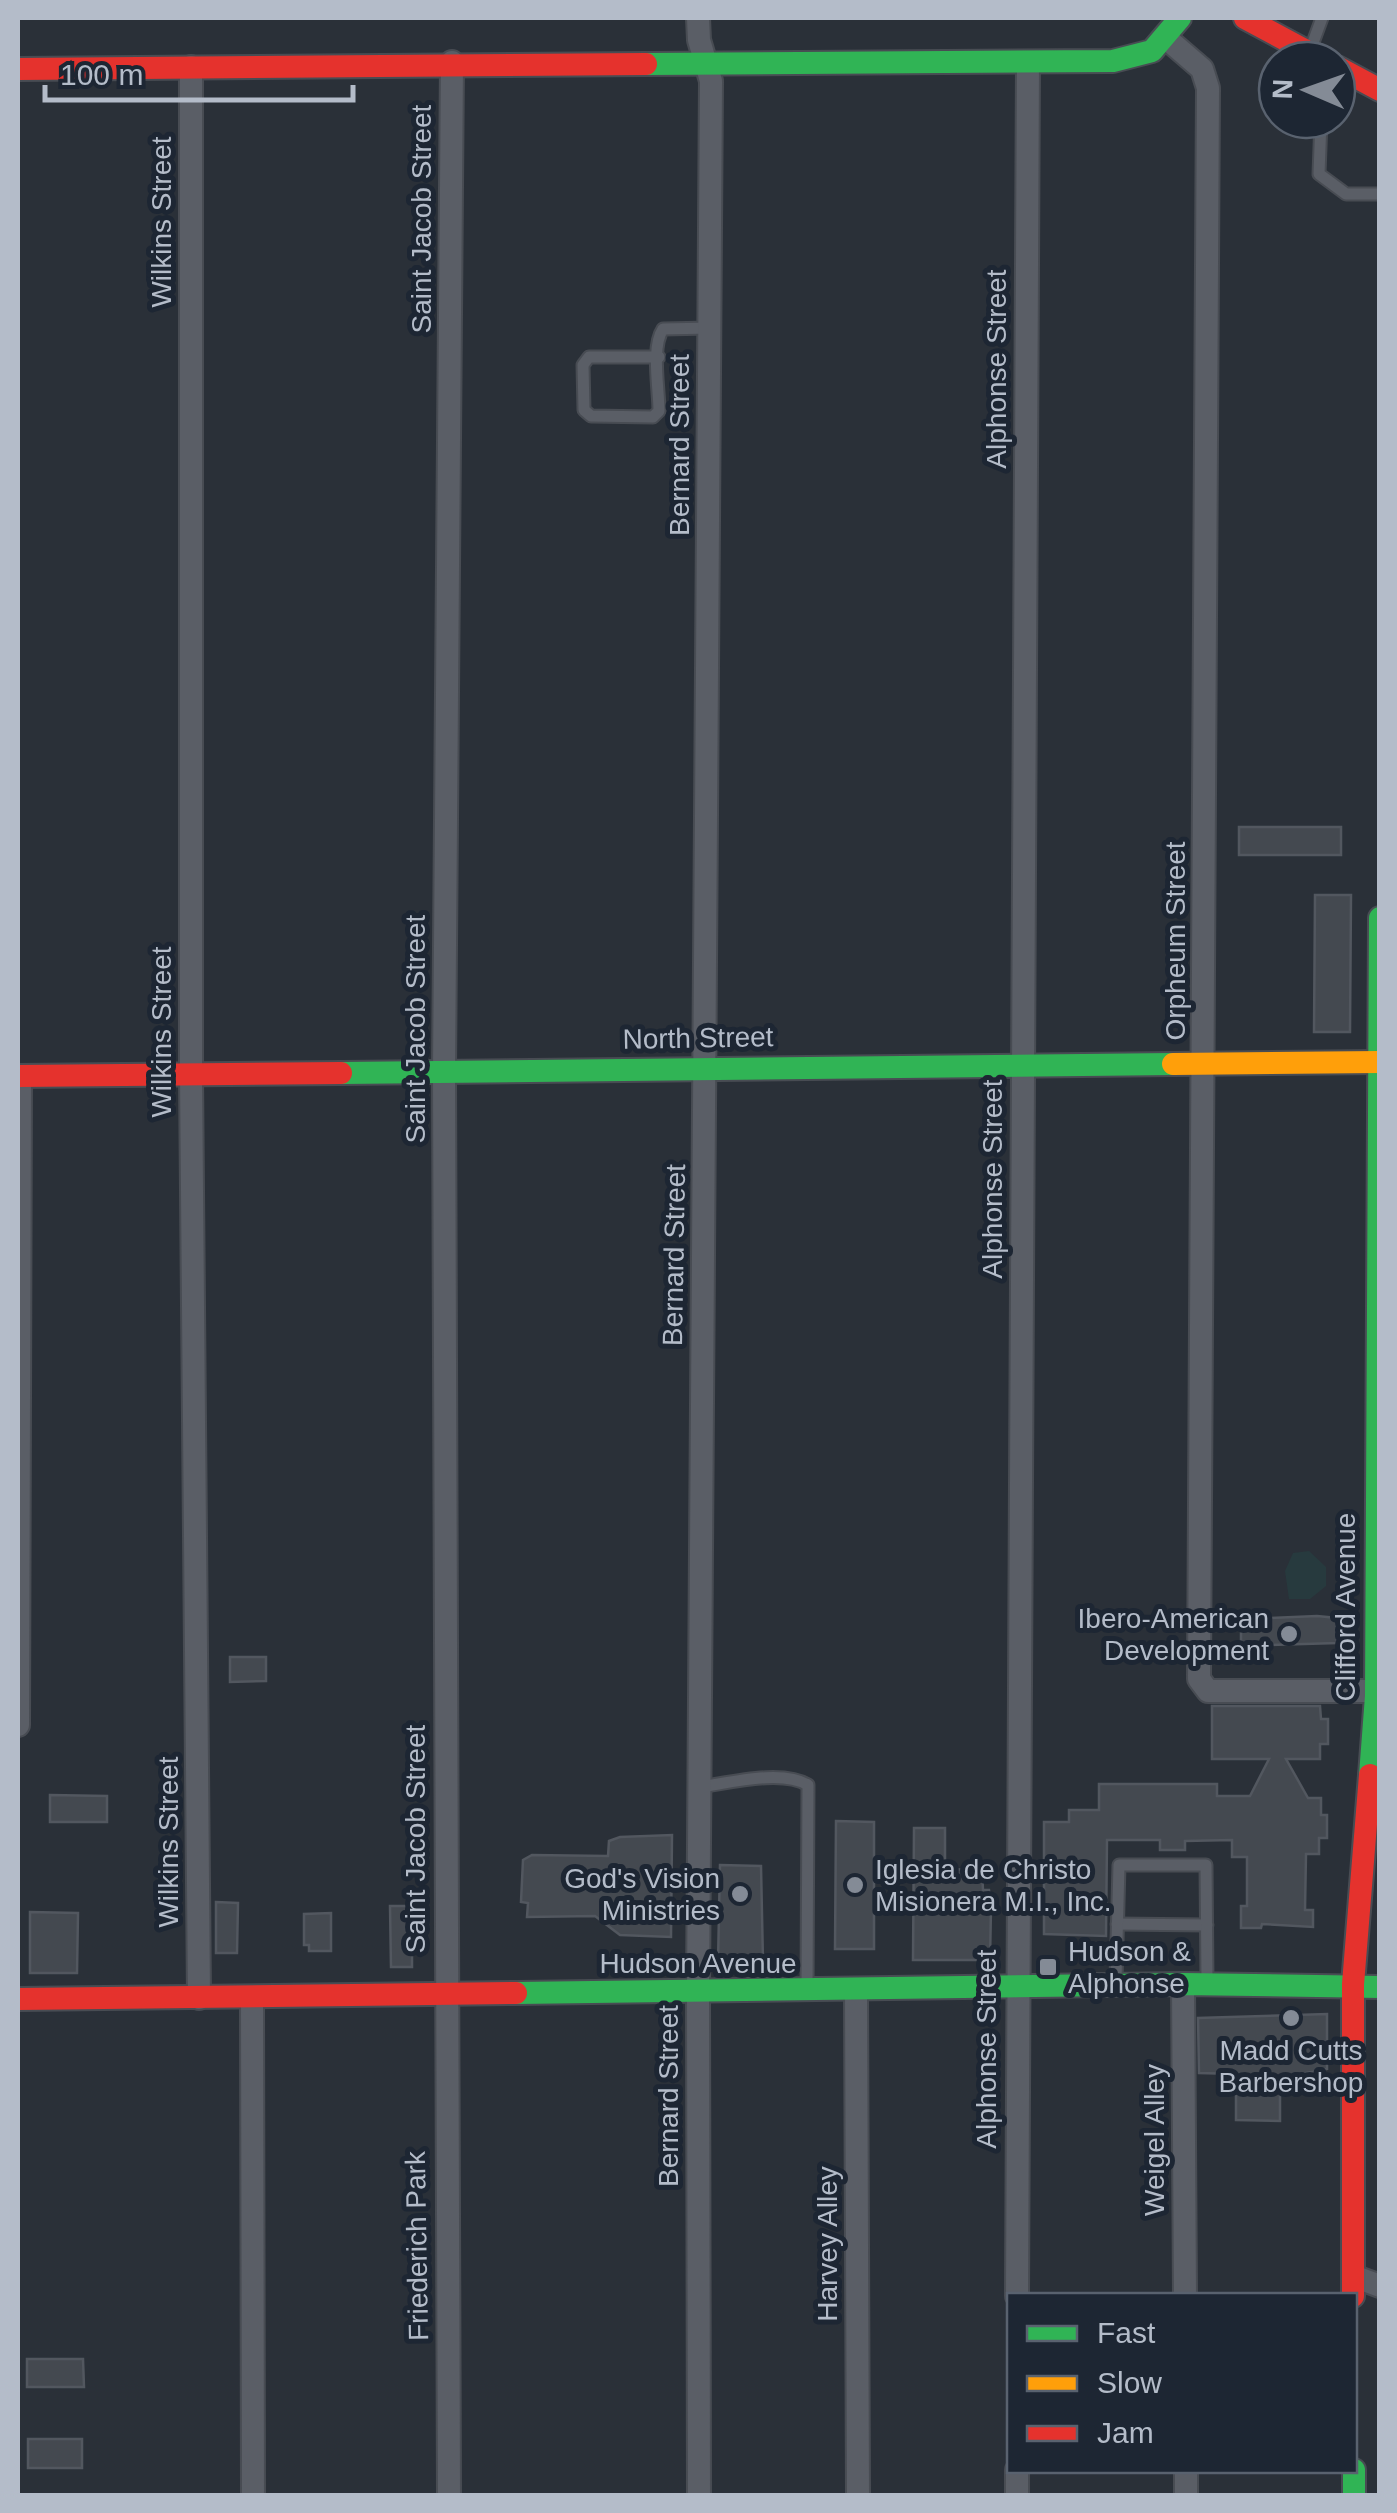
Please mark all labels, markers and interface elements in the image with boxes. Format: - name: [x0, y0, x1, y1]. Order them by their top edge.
- scale bar: [45, 40, 352, 102]
- north arrow: [1257, 40, 1357, 140]
- text: 100 m: [60, 58, 143, 91]
- text: N: [1267, 78, 1298, 100]
- street label: Saint Jacob Street: [406, 104, 437, 333]
- street label: Wilkins Street: [146, 136, 177, 308]
- street label: Alphonse Street: [981, 269, 1012, 469]
- street label: Bernard Street: [664, 354, 695, 536]
- street label: Orpheum Street: [1160, 841, 1191, 1041]
- street label: Saint Jacob Street: [400, 914, 431, 1143]
- street label: Wilkins Street: [146, 946, 177, 1118]
- street label: North Street: [622, 1021, 774, 1055]
- street label: Alphonse Street: [977, 1079, 1008, 1279]
- street label: Bernard Street: [657, 1163, 691, 1346]
- street label: Clifford Avenue: [1330, 1513, 1361, 1701]
- place label: Ibero-American Development: [1078, 1603, 1269, 1666]
- marker: Ibero-American Development: [1278, 1623, 1300, 1645]
- street label: Saint Jacob Street: [400, 1724, 431, 1953]
- street label: Wilkins Street: [153, 1756, 184, 1928]
- place label: Iglesia de Christo Misionera M.I., Inc.: [875, 1854, 1112, 1917]
- place label: God's Vision Ministries: [564, 1863, 720, 1926]
- marker: Iglesia de Christo Misionera M.I., Inc.: [844, 1874, 866, 1896]
- marker: God's Vision Ministries: [729, 1883, 751, 1905]
- place label: Hudson & Alphonse: [1068, 1936, 1191, 1999]
- street label: Hudson Avenue: [599, 1948, 797, 1979]
- street label: Alphonse Street: [971, 1949, 1002, 2149]
- marker: Hudson & Alphonse: [1037, 1956, 1059, 1978]
- street label: Bernard Street: [653, 2005, 684, 2187]
- marker: Madd Cutts Barbershop: [1280, 2007, 1302, 2029]
- place label: Madd Cutts Barbershop: [1219, 2035, 1363, 2098]
- street label: Weigel Alley: [1139, 2064, 1170, 2216]
- street label: Friederich Park: [400, 2150, 434, 2341]
- street label: Harvey Alley: [812, 2166, 843, 2322]
- legend: [1007, 2293, 1357, 2473]
- text: Fast: [1097, 2316, 1156, 2349]
- text: Slow: [1097, 2366, 1162, 2399]
- text: Jam: [1097, 2416, 1154, 2449]

